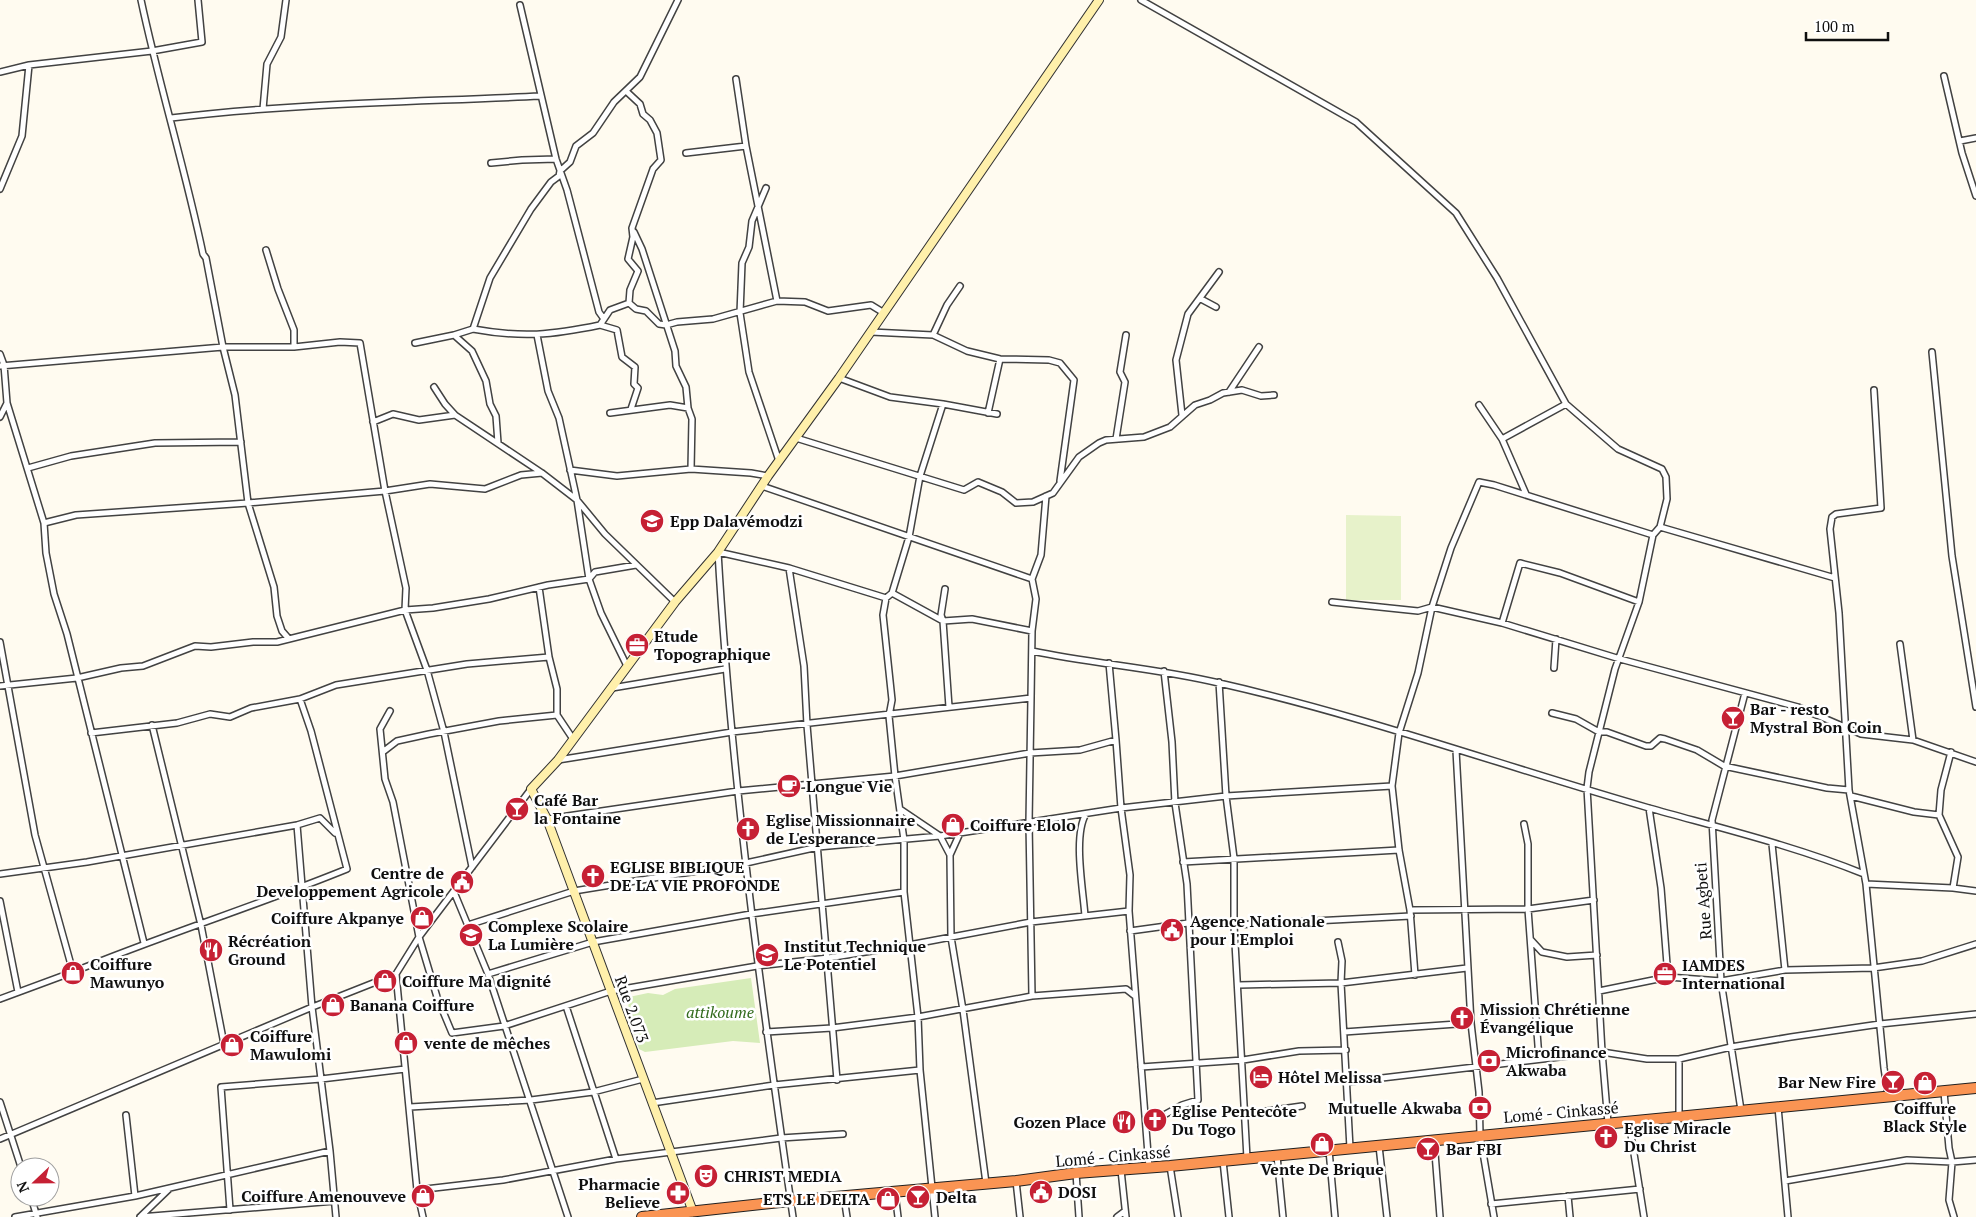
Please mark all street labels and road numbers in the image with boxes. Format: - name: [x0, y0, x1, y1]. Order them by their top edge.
- street label: Rue Agbeti: [1689, 861, 1717, 940]
- street label: Rue 2.073: [610, 972, 654, 1046]
- street label: Lomé - Cinkassé: [1502, 1096, 1620, 1128]
- street label: Lomé - Cinkassé: [1054, 1140, 1172, 1172]

